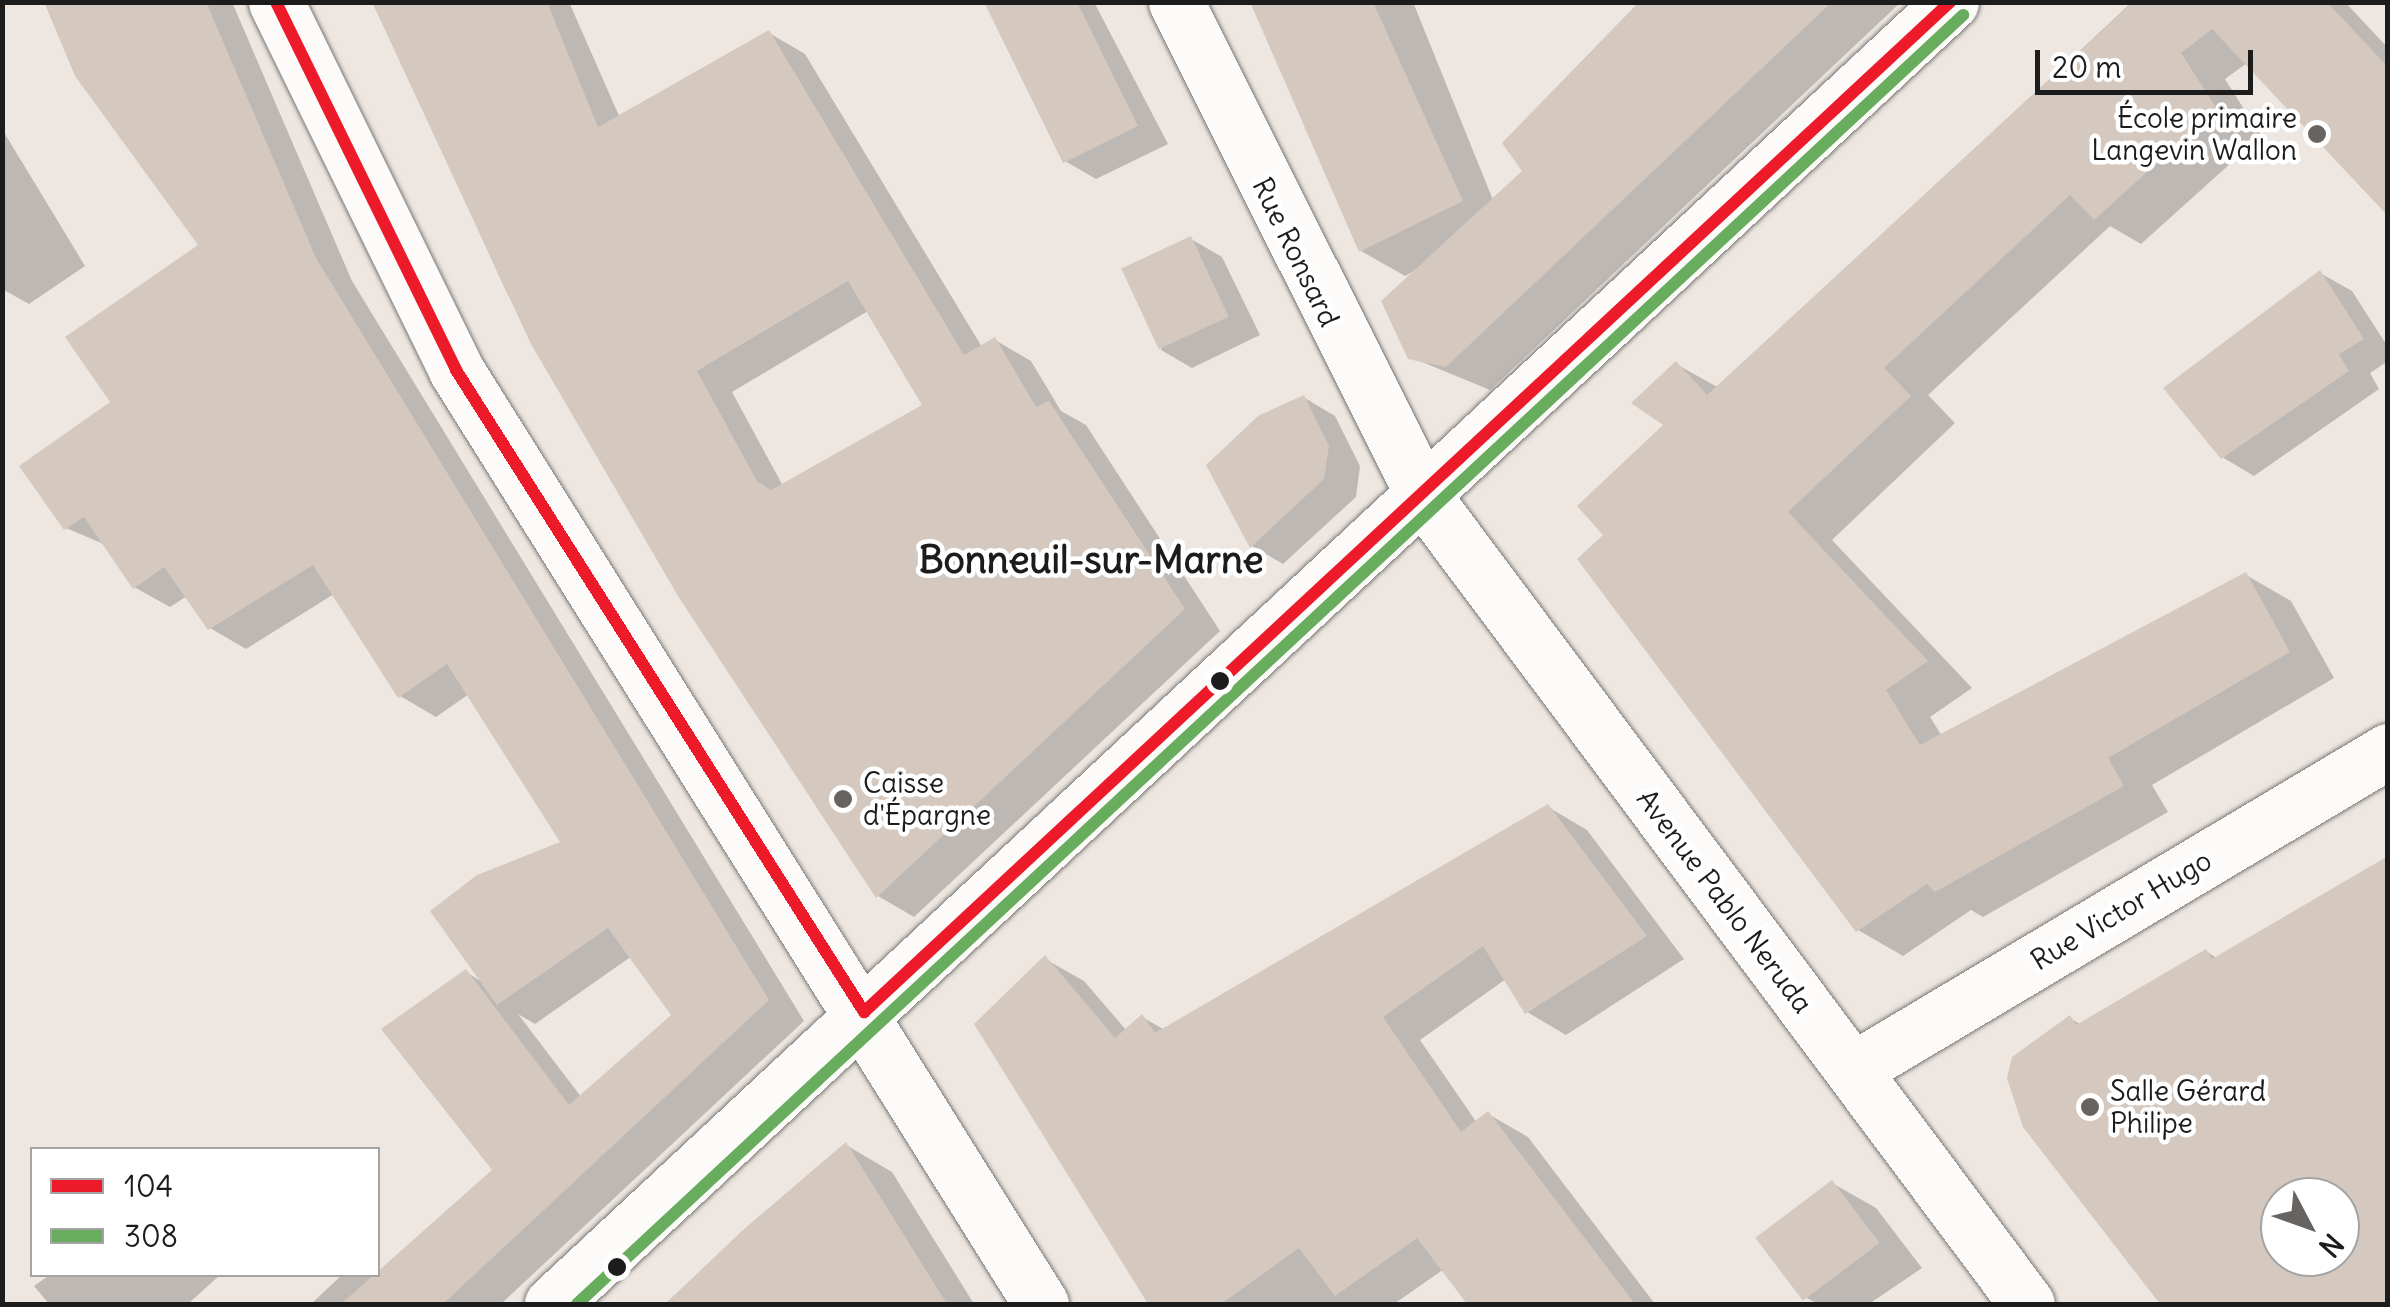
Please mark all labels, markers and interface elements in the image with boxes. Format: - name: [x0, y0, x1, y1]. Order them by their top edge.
- scale bar: [2040, 30, 2258, 92]
- text: 20 m: [2052, 48, 2122, 86]
- place label: École primaire Langevin Wallon: [2091, 101, 2297, 167]
- marker: École primaire Langevin Wallon: [2306, 123, 2328, 145]
- street label: Rue Ronsard: [1246, 172, 1346, 332]
- district label: Bonneuil-sur-Marne: [919, 537, 1263, 583]
- unlabelled marker: [1210, 671, 1230, 691]
- place label: Caisse d'Épargne: [863, 766, 991, 832]
- street label: Avenue Pablo Neruda: [1630, 783, 1820, 1019]
- marker: Caisse d'Épargne: [832, 788, 854, 810]
- street label: Rue Victor Hugo: [2025, 843, 2217, 977]
- place label: Salle Gérard Philipe: [2110, 1074, 2266, 1140]
- marker: Salle Gérard Philipe: [2079, 1096, 2101, 1118]
- legend: [30, 1147, 380, 1277]
- text: 104: [124, 1167, 173, 1205]
- north arrow: [2260, 1177, 2360, 1277]
- text: 308: [124, 1217, 178, 1255]
- text: N: [2311, 1226, 2351, 1264]
- unlabelled marker: [607, 1257, 627, 1277]

